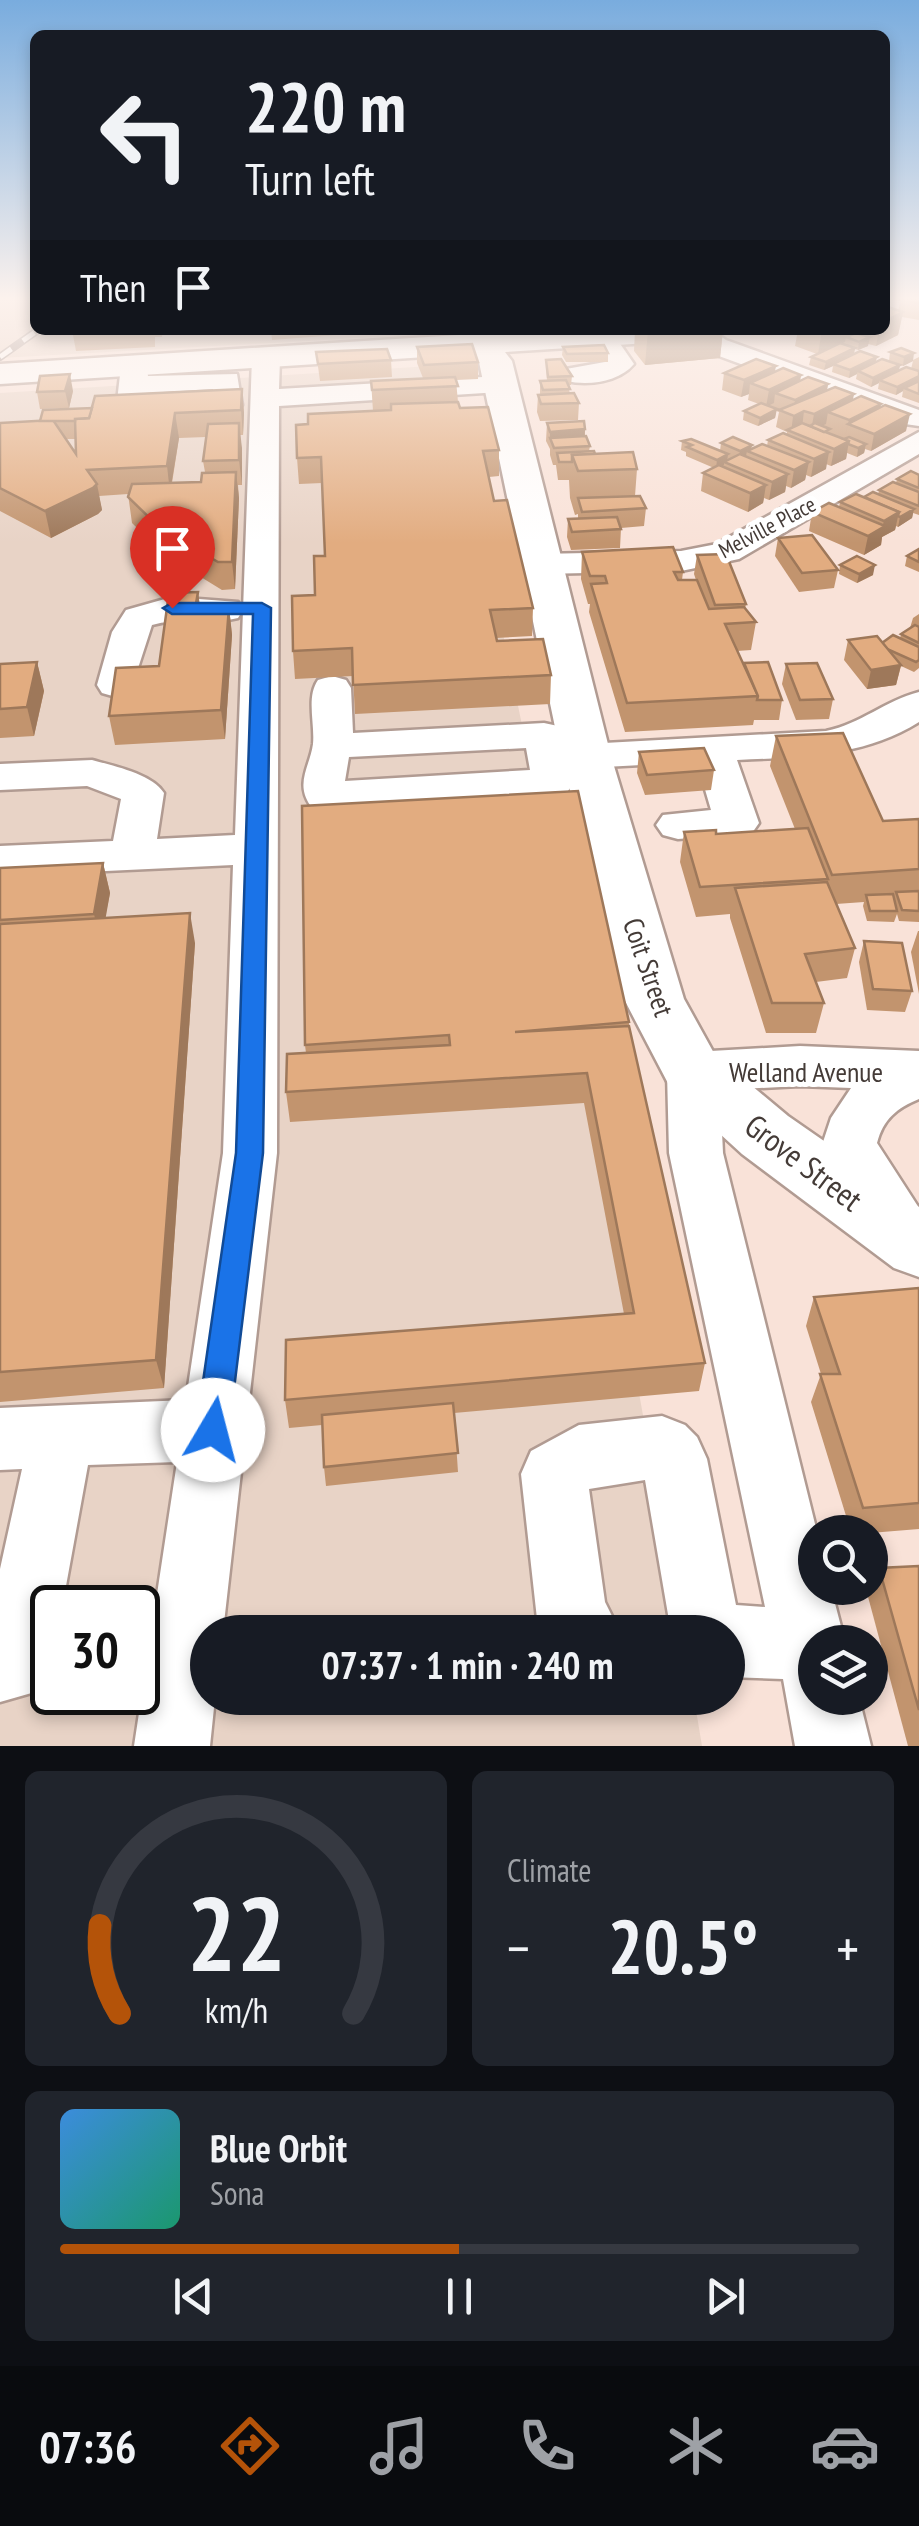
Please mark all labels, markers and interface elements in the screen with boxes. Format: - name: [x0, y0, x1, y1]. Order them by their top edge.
- text: 220 m: [245, 61, 406, 151]
- icon: left: [80, 70, 210, 200]
- text: Turn left: [245, 149, 375, 207]
- icon: arrive: [166, 260, 221, 315]
- text: Then: [80, 263, 146, 312]
- street label: Melville Place: [714, 490, 820, 564]
- pin: [130, 506, 215, 609]
- icon: arrive: [145, 521, 200, 576]
- street label: Coit Street: [615, 913, 683, 1021]
- street label: Welland Avenue: [729, 1053, 883, 1090]
- street label: Grove Street: [737, 1104, 871, 1220]
- position arrow: [161, 1378, 265, 1482]
- map controls: [798, 1515, 888, 1715]
- button: search: [798, 1515, 888, 1605]
- speed limit sign: 30: [30, 1585, 160, 1715]
- button: layers: [798, 1625, 888, 1715]
- text: 07:37 · 1 min · 240 m: [321, 1640, 614, 1689]
- text: Climate: [507, 1849, 591, 1891]
- text: 22: [186, 1865, 286, 2000]
- text: 20.5°: [608, 1898, 758, 1995]
- text: −: [507, 1912, 530, 1983]
- text: +: [836, 1912, 859, 1983]
- text: km/h: [204, 1987, 268, 2033]
- text: Blue Orbit: [210, 2123, 347, 2172]
- text: Sona: [210, 2172, 264, 2214]
- icon: previous: [166, 2269, 221, 2324]
- icon: pause: [432, 2269, 487, 2324]
- icon: next: [698, 2269, 753, 2324]
- icon: directions: [215, 2411, 285, 2481]
- icon: music: [364, 2411, 434, 2481]
- icon: phone: [512, 2411, 582, 2481]
- icon: climate: [661, 2411, 731, 2481]
- icon: car: [810, 2411, 880, 2481]
- text: 07:36: [39, 2417, 137, 2475]

